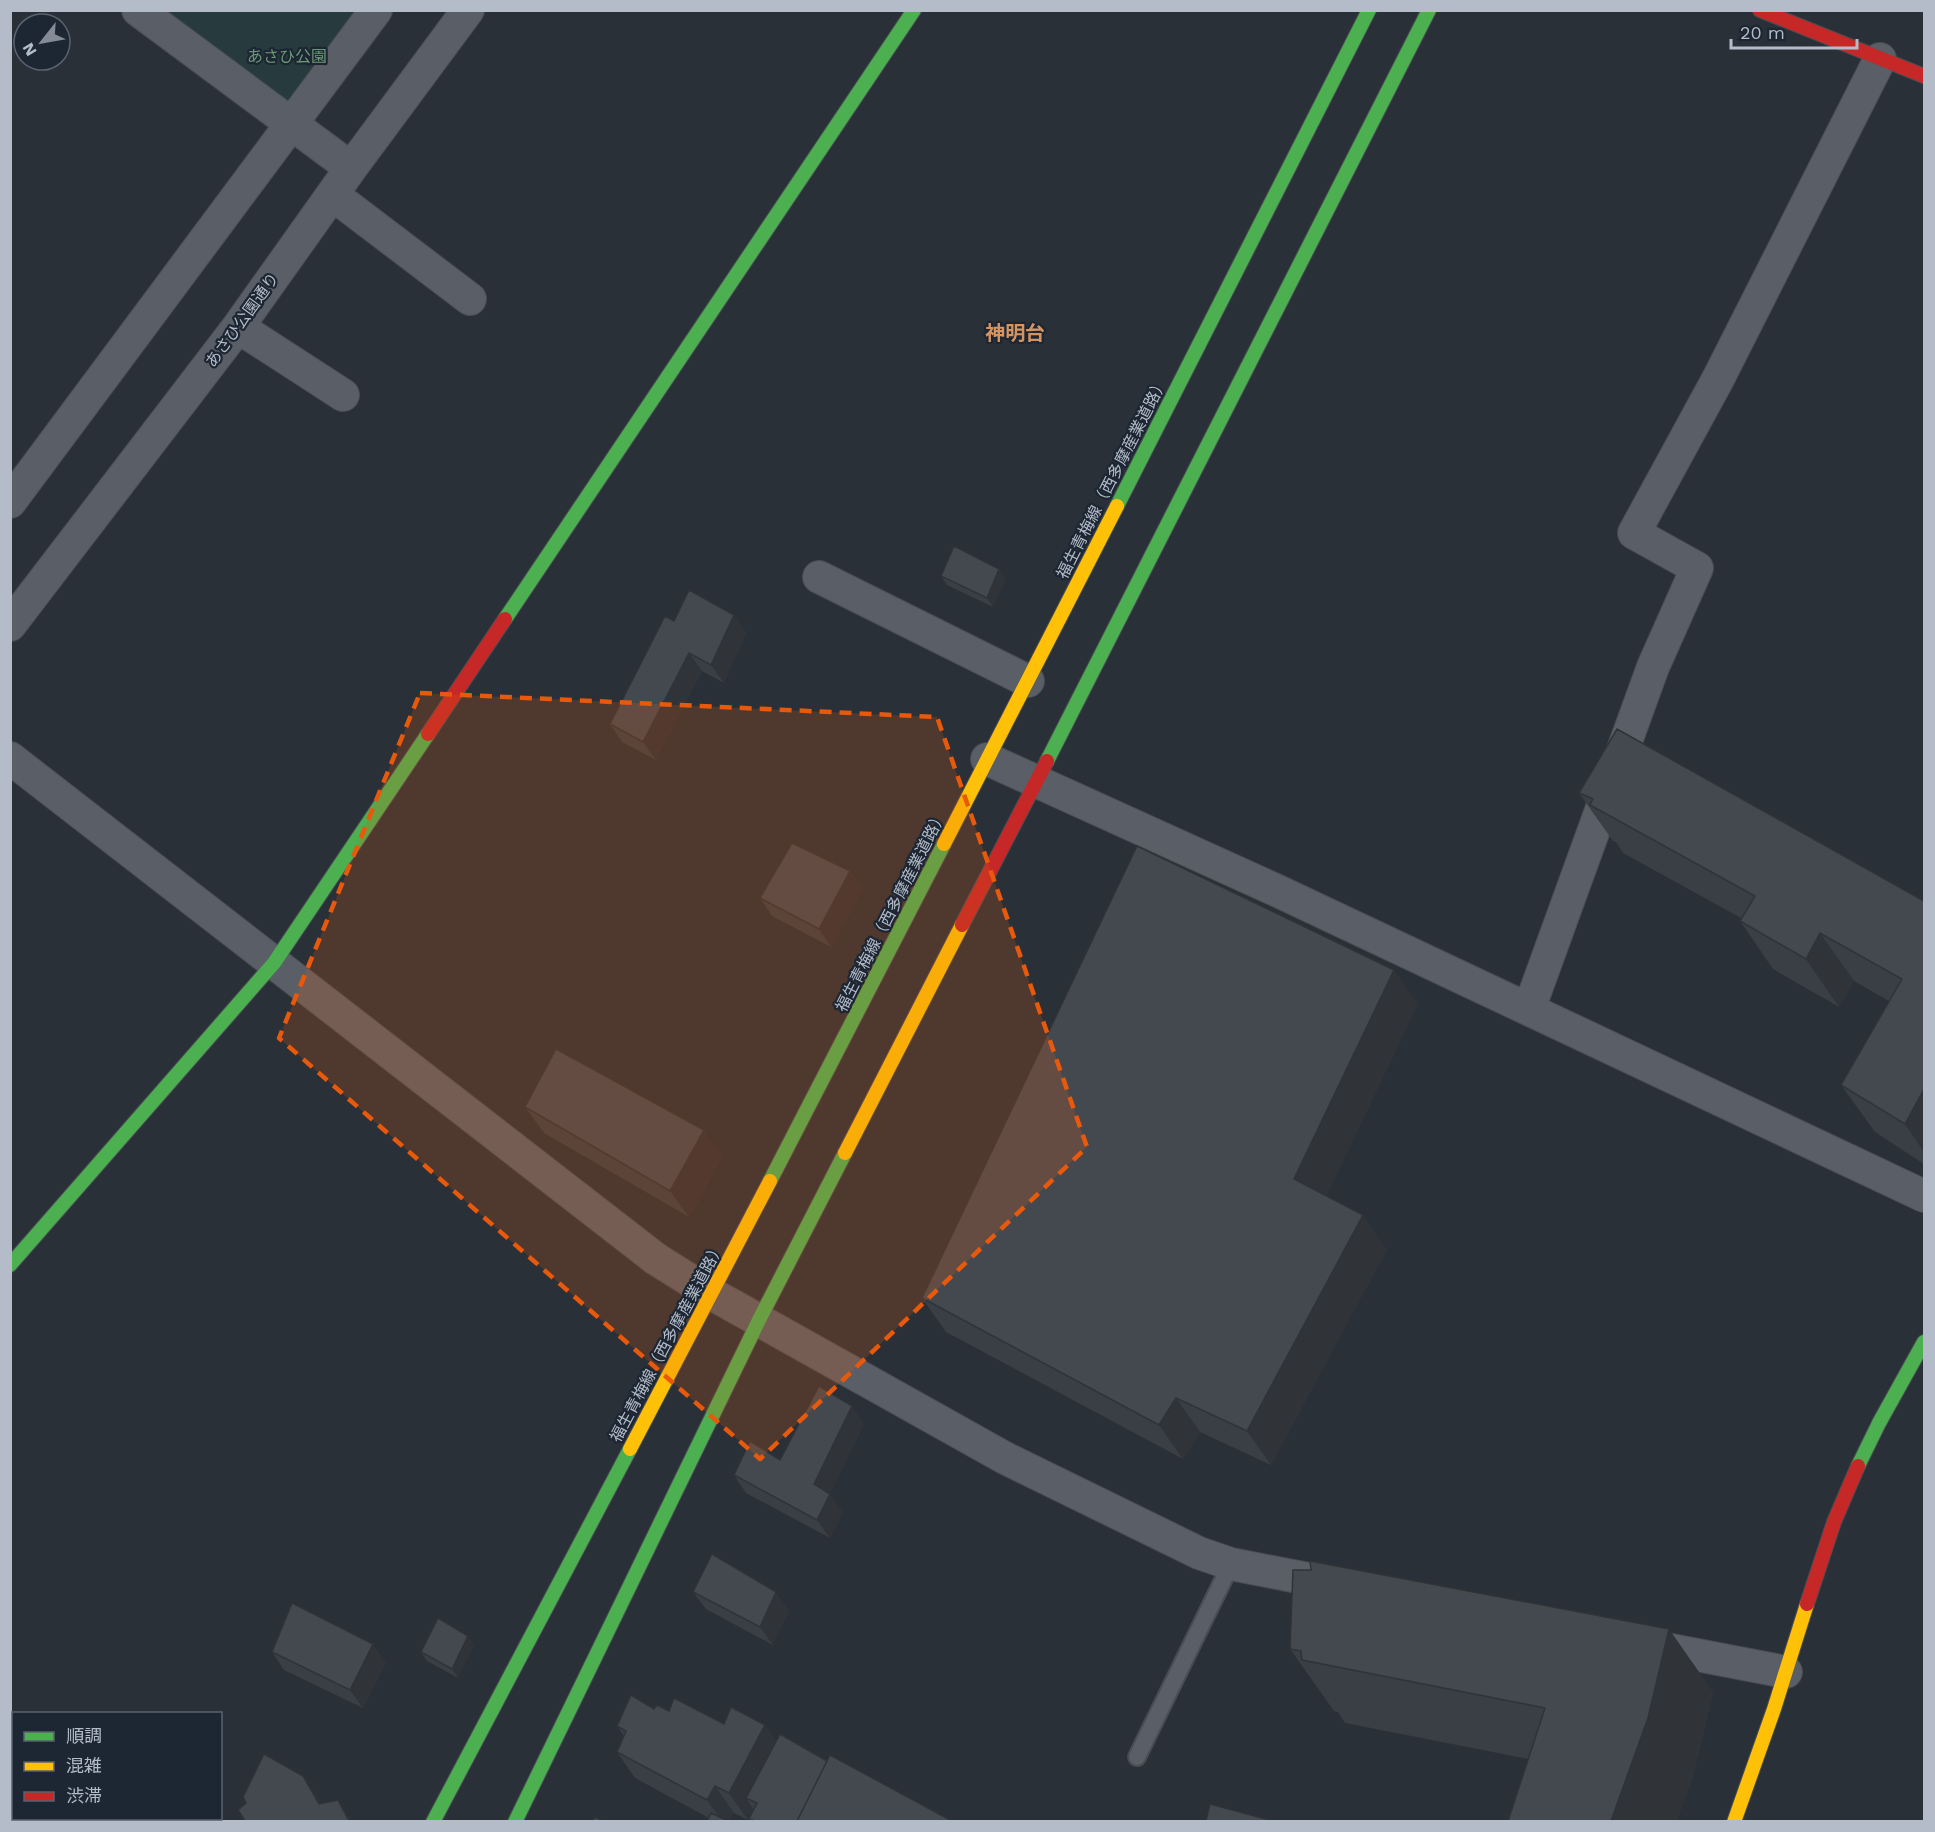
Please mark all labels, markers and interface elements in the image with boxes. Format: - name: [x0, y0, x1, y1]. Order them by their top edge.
- north arrow: [12, 12, 72, 72]
- scale bar: [1731, 12, 1857, 50]
- text: 20 m: [1740, 22, 1785, 43]
- text: N: [18, 39, 41, 59]
- park label: あさひ公園: [247, 47, 327, 66]
- street label: あさひ公園通り: [201, 269, 283, 371]
- district label: 神明台: [985, 321, 1045, 345]
- street label: 福生青梅線（西多摩産業道路）: [1053, 374, 1171, 582]
- street label: 福生青梅線（西多摩産業道路）: [832, 807, 950, 1015]
- street label: 福生青梅線（西多摩産業道路）: [606, 1239, 728, 1445]
- legend: [12, 1712, 222, 1820]
- text: 順調: [66, 1725, 102, 1746]
- text: 混雑: [66, 1755, 102, 1776]
- text: 渋滞: [66, 1785, 102, 1806]

